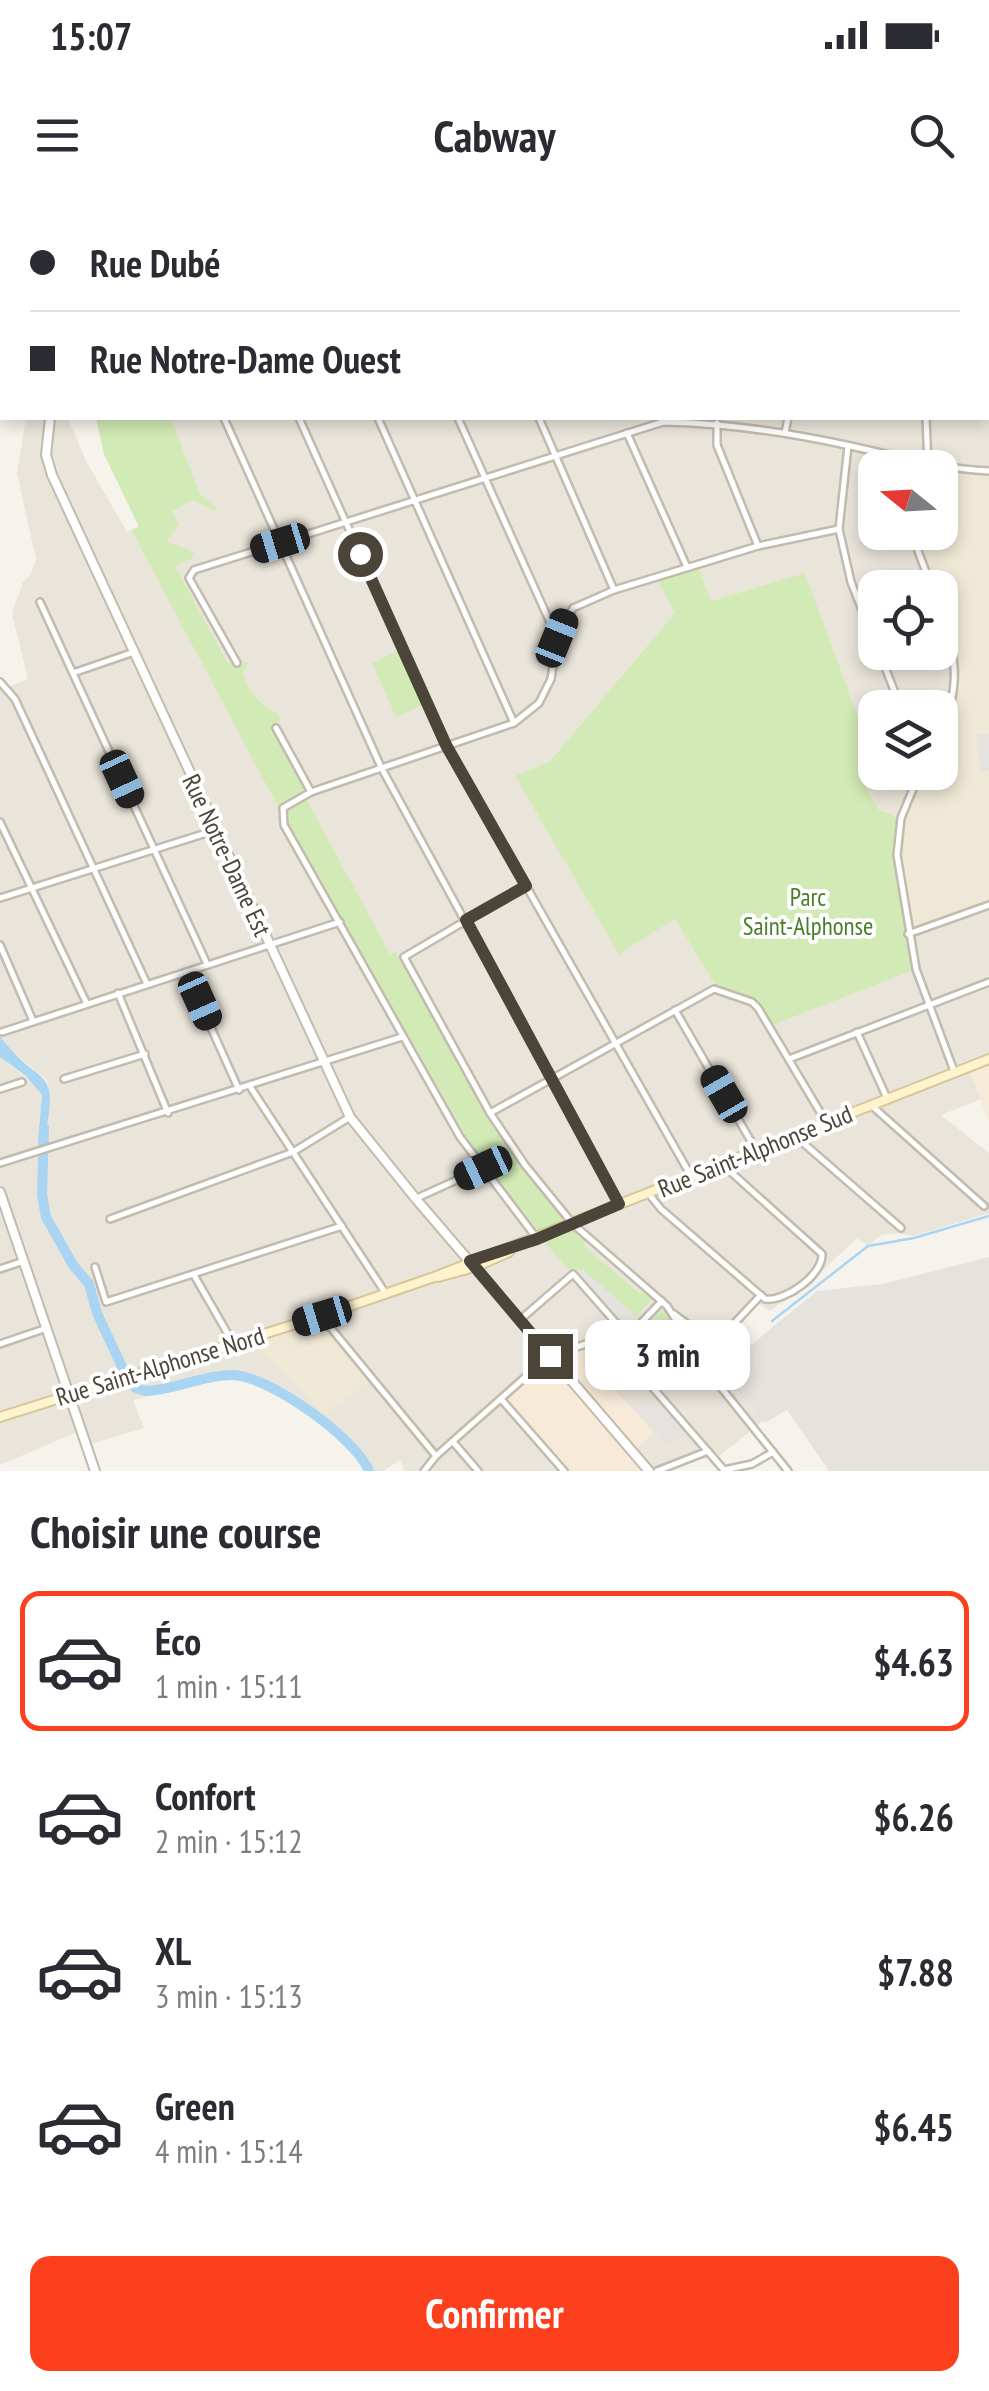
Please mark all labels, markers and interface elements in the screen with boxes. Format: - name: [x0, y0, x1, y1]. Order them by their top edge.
- text: 15:07: [50, 11, 132, 60]
- text: Cabway: [434, 106, 555, 164]
- icon: menu: [30, 108, 85, 163]
- icon: search: [904, 108, 959, 163]
- text: Rue Dubé: [90, 238, 221, 287]
- text: Rue Notre-Dame Ouest: [90, 334, 401, 383]
- north arrow: [858, 450, 958, 550]
- map controls: [858, 450, 958, 790]
- car: [247, 520, 313, 566]
- route start: [338, 532, 383, 577]
- button: locate: [858, 570, 958, 670]
- car: [532, 605, 582, 671]
- button: layers: [858, 690, 958, 790]
- car: [96, 745, 148, 813]
- street label: Rue Notre-Dame Est: [175, 769, 279, 941]
- park label: Parc Saint-Alphonse: [743, 881, 873, 942]
- car: [174, 967, 226, 1035]
- car: [696, 1061, 752, 1127]
- street label: Rue Saint-Alphonse Sud: [653, 1097, 857, 1205]
- car: [449, 1142, 517, 1194]
- car: [289, 1293, 355, 1339]
- street label: Rue Saint-Alphonse Nord: [52, 1319, 268, 1413]
- callout: 3 min: [585, 1321, 750, 1391]
- route end: [528, 1334, 573, 1379]
- text: 3 min: [635, 1334, 700, 1376]
- text: Choisir une course: [30, 1502, 321, 1560]
- icon: car: [35, 1616, 125, 1706]
- text: Éco: [155, 1616, 201, 1665]
- text: $4.63: [873, 1637, 954, 1686]
- text: 1 min · 15:11: [155, 1665, 303, 1707]
- icon: car: [35, 1771, 125, 1861]
- text: Confort: [155, 1771, 255, 1820]
- text: $6.26: [873, 1792, 954, 1841]
- text: 2 min · 15:12: [155, 1820, 303, 1862]
- icon: car: [35, 1926, 125, 2016]
- text: XL: [155, 1926, 191, 1975]
- text: $7.88: [877, 1947, 954, 1996]
- text: 3 min · 15:13: [155, 1975, 303, 2017]
- icon: car: [35, 2081, 125, 2171]
- text: Green: [155, 2081, 235, 2130]
- text: $6.45: [873, 2102, 954, 2151]
- text: 4 min · 15:14: [155, 2130, 303, 2172]
- button: Confirmer: [30, 2256, 959, 2371]

